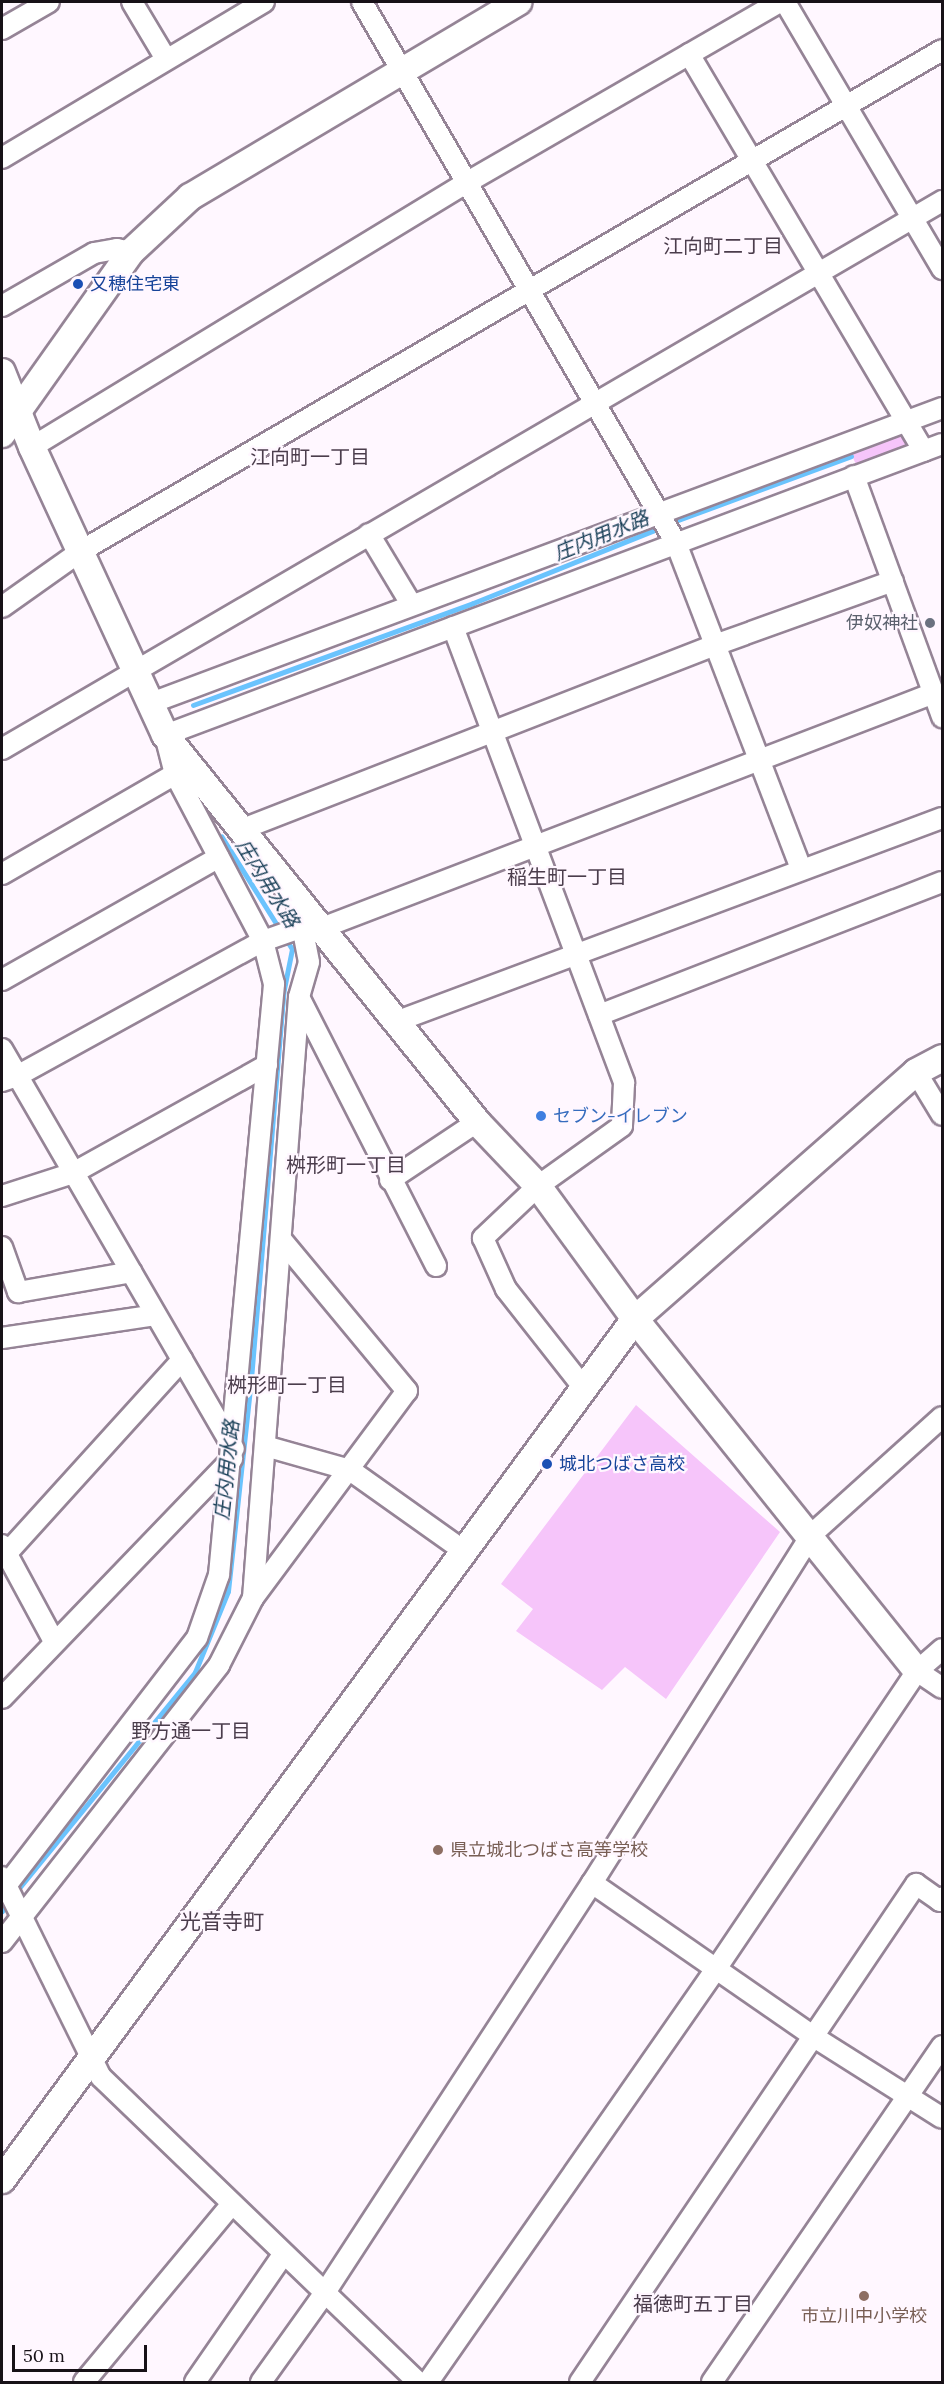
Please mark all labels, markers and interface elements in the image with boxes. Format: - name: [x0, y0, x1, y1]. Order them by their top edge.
- district label: 江向町二丁目: [663, 233, 783, 257]
- place label: 又穂住宅東: [90, 273, 180, 295]
- marker: 又穂住宅東: [71, 277, 85, 291]
- district label: 江向町一丁目: [250, 444, 370, 468]
- water label: 庄内用水路: [550, 505, 652, 565]
- place label: 伊奴神社: [846, 612, 918, 634]
- marker: 伊奴神社: [923, 616, 937, 630]
- water label: 庄内用水路: [231, 834, 305, 932]
- district label: 稲生町一丁目: [507, 864, 627, 888]
- place label: セブン-イレブン: [553, 1105, 688, 1127]
- marker: セブン-イレブン: [534, 1109, 548, 1123]
- district label: 桝形町一丁目: [286, 1152, 406, 1176]
- district label: 桝形町一丁目: [227, 1372, 347, 1396]
- water label: 庄内用水路: [209, 1419, 243, 1521]
- place label: 城北つばさ高校: [559, 1453, 685, 1475]
- marker: 城北つばさ高校: [540, 1457, 554, 1471]
- district label: 野方通一丁目: [131, 1718, 251, 1742]
- place label: 県立城北つばさ高等学校: [450, 1839, 648, 1861]
- marker: 県立城北つばさ高等学校: [431, 1843, 445, 1857]
- district label: 光音寺町: [180, 1909, 264, 1935]
- marker: 市立川中小学校: [857, 2289, 871, 2303]
- district label: 福徳町五丁目: [633, 2291, 753, 2315]
- place label: 市立川中小学校: [801, 2305, 927, 2327]
- scale bar: [15, 2333, 150, 2371]
- text: 50 m: [23, 2344, 65, 2367]

